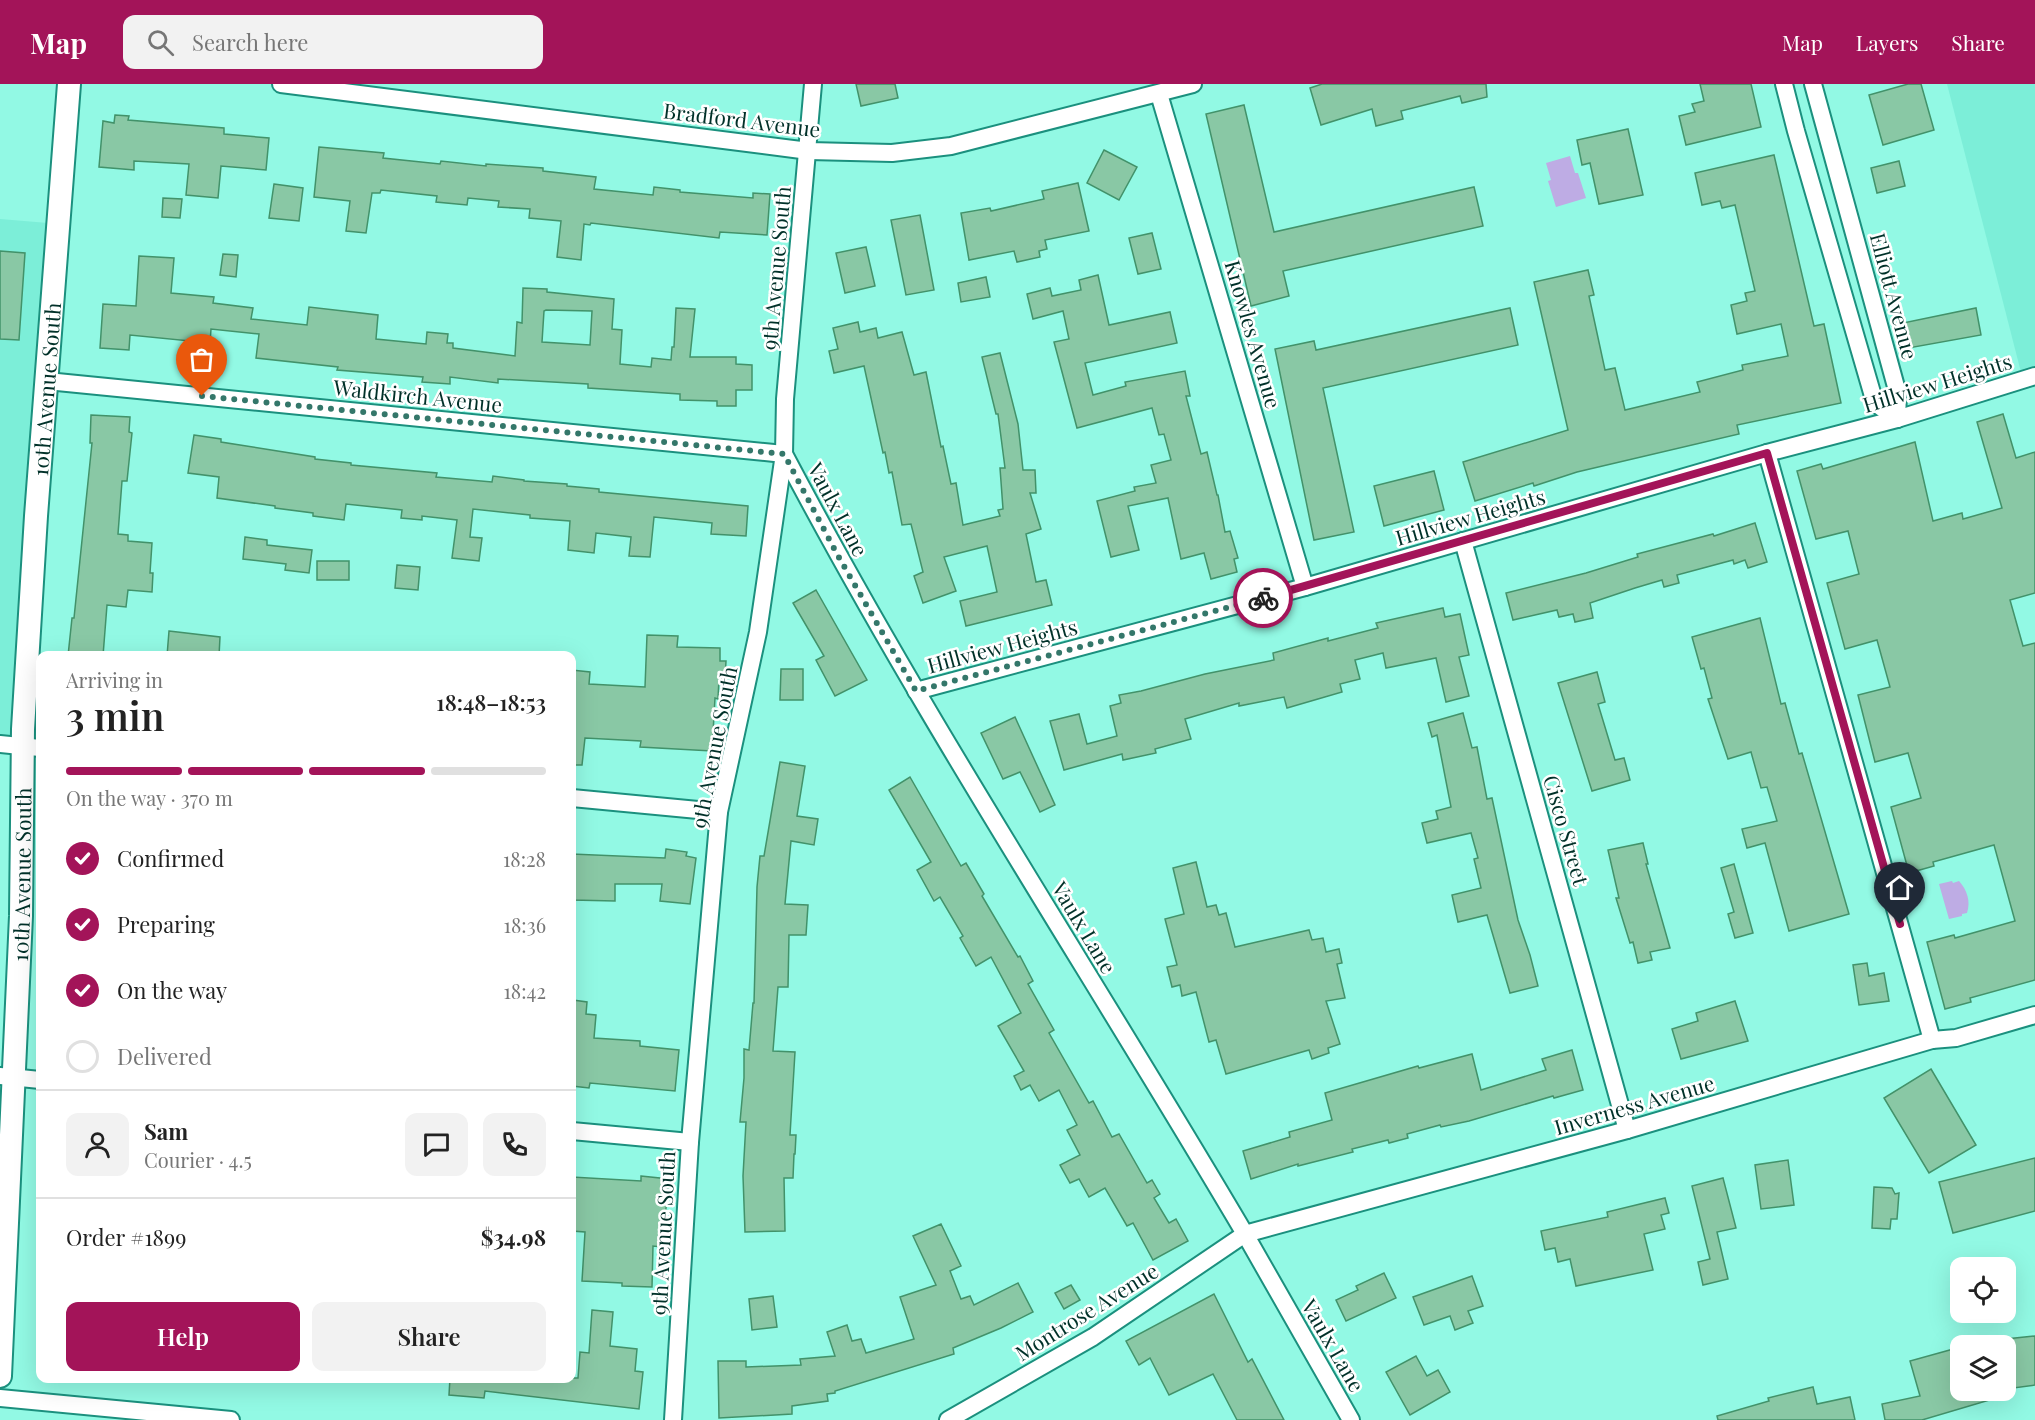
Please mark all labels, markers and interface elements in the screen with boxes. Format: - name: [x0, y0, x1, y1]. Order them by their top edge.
- search box: [123, 15, 543, 69]
- text: Map: [30, 24, 87, 61]
- icon: search: [144, 26, 177, 59]
- text: Search here: [192, 27, 308, 57]
- text: Map: [1782, 28, 1823, 56]
- text: Layers: [1856, 28, 1918, 56]
- text: Share: [1951, 28, 2005, 56]
- street label: Bradford Avenue: [662, 95, 822, 143]
- street label: 9th Avenue South: [754, 184, 796, 351]
- street label: Elliott Avenue: [1865, 230, 1925, 362]
- street label: Knowles Avenue: [1219, 257, 1289, 411]
- street label: 10th Avenue South: [25, 301, 66, 477]
- pin: [176, 334, 227, 396]
- icon: bag: [185, 343, 218, 376]
- street label: Hillview Heights: [1859, 346, 2015, 418]
- street label: Waldkirch Avenue: [331, 372, 504, 418]
- street label: Vaulx Lane: [802, 456, 875, 561]
- street label: Hillview Heights: [1392, 481, 1548, 551]
- courier: [1233, 568, 1293, 628]
- icon: bike: [1247, 582, 1280, 615]
- street label: Hillview Heights: [924, 611, 1080, 679]
- street label: 9th Avenue South: [684, 663, 743, 830]
- text: Arriving in: [66, 666, 163, 693]
- text: 18:48–18:53: [436, 687, 546, 717]
- text: 3 min: [66, 689, 164, 741]
- street label: Cisco Street: [1538, 772, 1596, 889]
- text: On the way · 370 m: [66, 784, 233, 811]
- street label: 10th Avenue South: [5, 787, 36, 962]
- icon: check: [66, 842, 99, 875]
- text: Confirmed: [117, 843, 224, 873]
- text: 18:28: [503, 845, 546, 872]
- pin: [1874, 862, 1925, 924]
- icon: home: [1883, 871, 1916, 904]
- street label: Vaulx Lane: [1046, 875, 1123, 978]
- icon: check: [66, 908, 99, 941]
- text: Preparing: [117, 909, 215, 939]
- text: 18:36: [504, 911, 546, 938]
- icon: check: [66, 974, 99, 1007]
- text: On the way: [117, 975, 227, 1005]
- text: 18:42: [503, 977, 546, 1004]
- text: Delivered: [117, 1041, 212, 1071]
- street label: Inverness Avenue: [1551, 1068, 1717, 1140]
- button: person: [66, 1113, 129, 1176]
- button: chat: [405, 1113, 468, 1176]
- button: phone: [483, 1113, 546, 1176]
- text: Sam: [144, 1116, 188, 1146]
- text: Courier · 4.5: [144, 1146, 252, 1173]
- street label: 9th Avenue South: [644, 1150, 680, 1316]
- text: Order #1899: [66, 1222, 186, 1252]
- text: $34.98: [481, 1222, 546, 1252]
- street label: Montrose Avenue: [1009, 1256, 1163, 1366]
- map controls: [1950, 1257, 2016, 1401]
- button: locate: [1950, 1257, 2016, 1323]
- street label: Vaulx Lane: [1296, 1293, 1372, 1396]
- button: Help: [66, 1302, 300, 1371]
- button: Share: [312, 1302, 546, 1371]
- button: layers: [1950, 1335, 2016, 1401]

